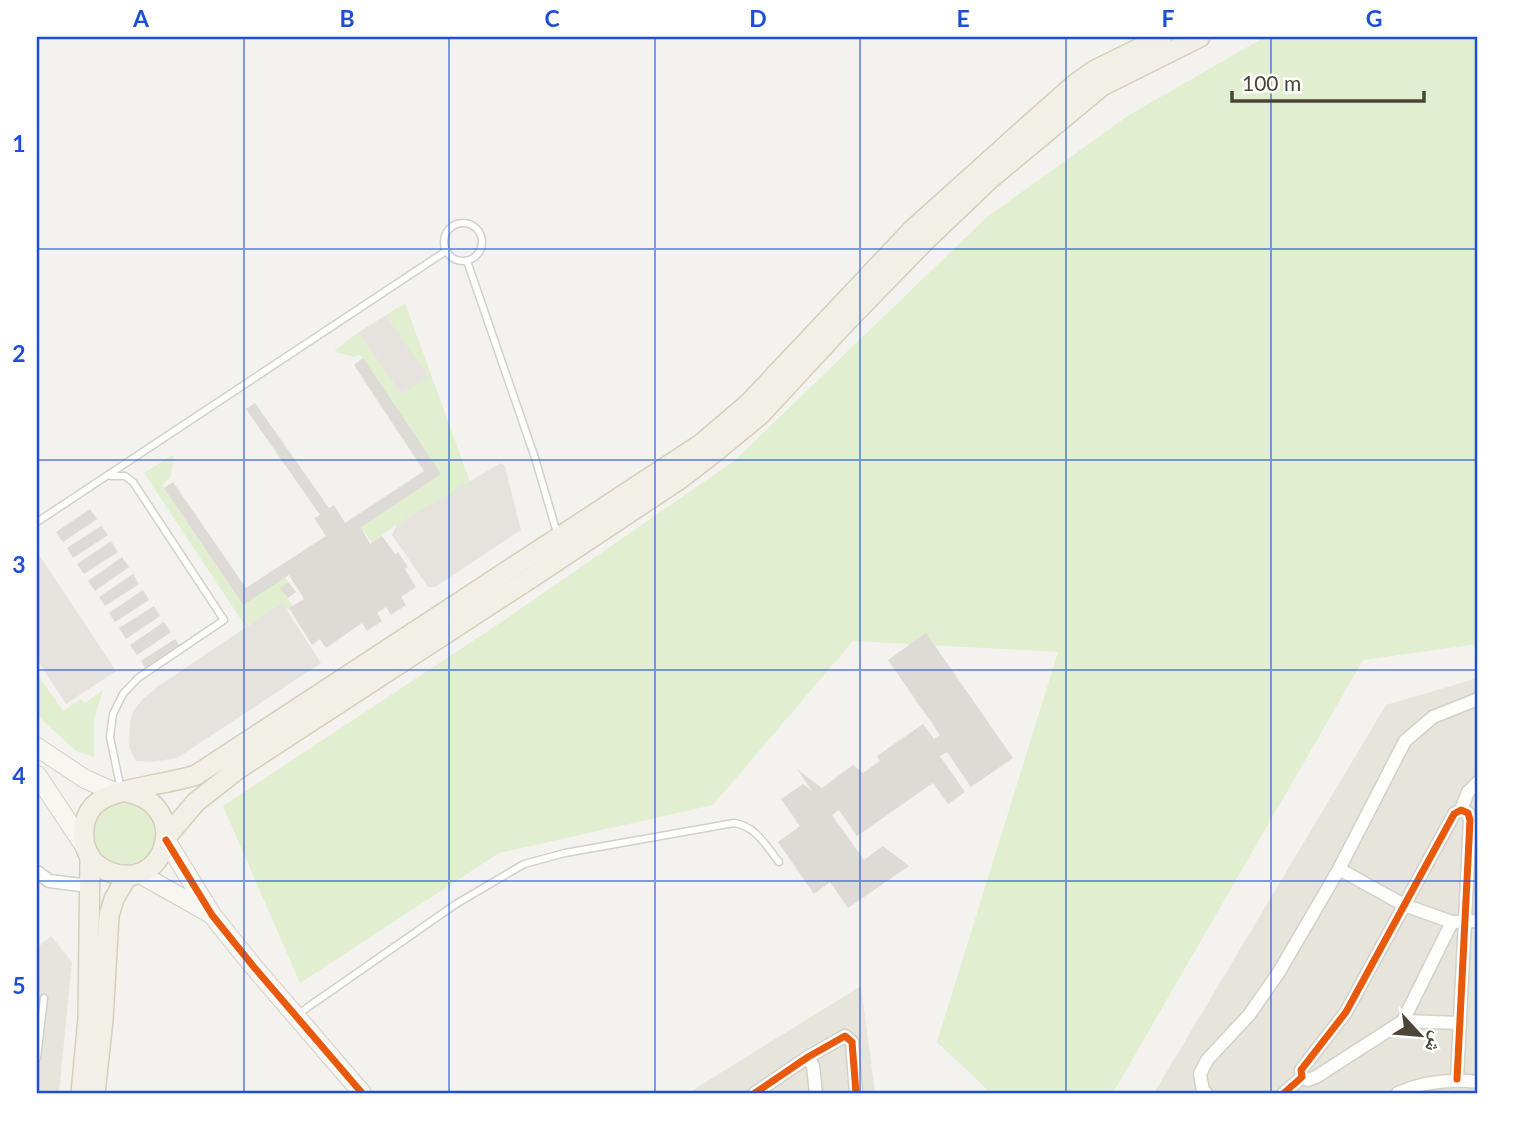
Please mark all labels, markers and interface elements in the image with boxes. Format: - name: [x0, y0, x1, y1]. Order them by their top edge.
- text: A: [132, 4, 150, 32]
- text: B: [339, 4, 355, 32]
- text: C: [544, 4, 560, 32]
- text: D: [749, 4, 767, 32]
- text: E: [956, 4, 970, 32]
- text: F: [1161, 4, 1175, 32]
- text: G: [1366, 4, 1382, 32]
- scale bar: [1232, 60, 1424, 104]
- text: 100 m: [1242, 70, 1301, 95]
- text: 1: [12, 129, 26, 157]
- text: 2: [12, 339, 26, 367]
- text: 3: [12, 550, 26, 578]
- text: 4: [12, 761, 26, 789]
- text: 5: [12, 971, 26, 999]
- north arrow: [1386, 1000, 1456, 1070]
- text: ش: [1420, 1028, 1450, 1057]

